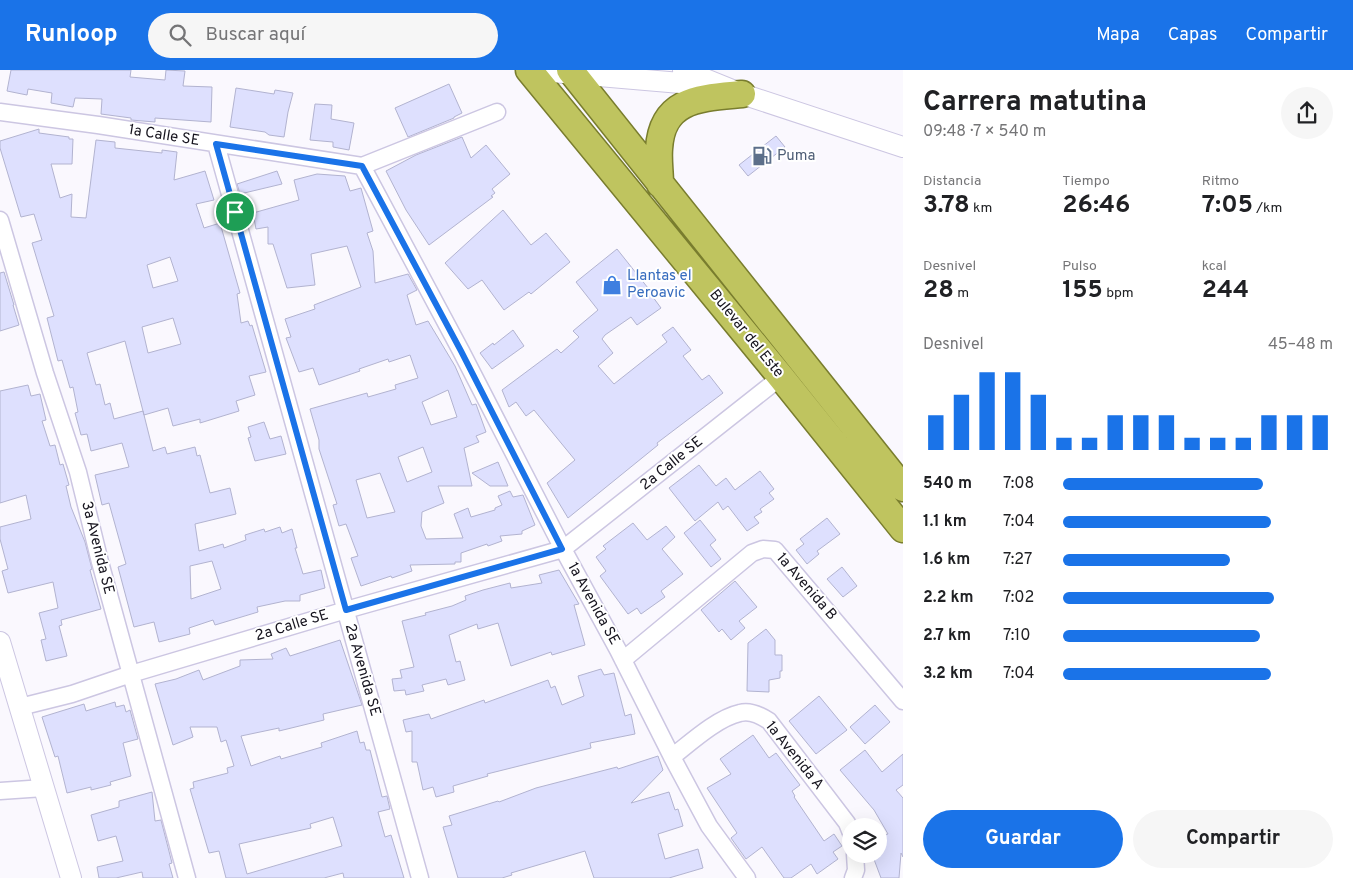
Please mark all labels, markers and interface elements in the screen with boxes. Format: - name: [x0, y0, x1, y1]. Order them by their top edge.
- search box: [148, 13, 498, 58]
- text: Runloop: [25, 20, 118, 50]
- icon: search: [166, 21, 194, 49]
- text: Buscar aquí: [206, 23, 305, 47]
- text: Mapa: [1096, 24, 1140, 47]
- text: Capas: [1168, 24, 1217, 47]
- text: Compartir: [1245, 24, 1328, 47]
- text: Carrera matutina: [923, 85, 1147, 121]
- button: share: [1281, 87, 1333, 139]
- street label: 1a Calle SE: [127, 121, 201, 151]
- text: 09:48 · 7 × 540 m: [923, 122, 1046, 142]
- fuel station icon: Puma: [751, 145, 773, 167]
- place label: Puma: [777, 147, 815, 166]
- text: Distancia: [923, 173, 981, 190]
- text: Tiempo: [1062, 173, 1110, 190]
- text: Ritmo: [1202, 173, 1239, 190]
- text: 3.78: [923, 190, 970, 222]
- text: 26:46: [1062, 190, 1130, 222]
- text: 7:05: [1202, 190, 1253, 222]
- pin: [214, 191, 256, 233]
- icon: arrive: [221, 198, 249, 226]
- text: km: [970, 200, 992, 217]
- text: /km: [1253, 200, 1282, 217]
- text: Desnivel: [923, 258, 976, 275]
- text: Pulso: [1062, 258, 1097, 275]
- text: kcal: [1202, 258, 1227, 275]
- place label: Llantas el Peroavic: [627, 267, 692, 303]
- shop icon: Llantas el Peroavic: [601, 274, 623, 296]
- text: 28: [923, 275, 954, 307]
- text: 155: [1062, 275, 1103, 307]
- text: 244: [1202, 275, 1249, 307]
- text: m: [954, 285, 969, 302]
- text: bpm: [1103, 285, 1134, 302]
- street label: Bulevar del Este: [705, 286, 787, 382]
- text: Desnivel: [923, 335, 984, 355]
- text: 45–48 m: [1268, 335, 1333, 355]
- street label: 2a Calle SE: [637, 433, 707, 495]
- text: 540 m: [923, 474, 972, 494]
- text: 7:08: [1003, 474, 1034, 494]
- street label: 3a Avenida SE: [76, 499, 118, 597]
- text: 1.1 km: [923, 512, 967, 532]
- text: 7:04: [1003, 512, 1035, 532]
- street label: 1a Avenida B: [772, 549, 840, 625]
- text: 1.6 km: [923, 550, 970, 570]
- text: 7:27: [1003, 550, 1032, 570]
- street label: 1a Avenida SE: [563, 559, 623, 649]
- text: 2.2 km: [923, 588, 973, 608]
- text: 7:02: [1003, 588, 1034, 608]
- street label: 2a Calle SE: [253, 606, 331, 646]
- street label: 2a Avenida SE: [340, 622, 384, 718]
- text: 2.7 km: [923, 626, 971, 646]
- text: 7:10: [1003, 626, 1031, 646]
- text: 3.2 km: [923, 664, 973, 684]
- text: 7:04: [1003, 664, 1035, 684]
- street label: 1a Avenida A: [761, 718, 827, 794]
- button: Guardar: [923, 810, 1123, 868]
- button: Compartir: [1133, 810, 1333, 868]
- map controls: [842, 818, 887, 863]
- button: layers: [842, 818, 887, 863]

